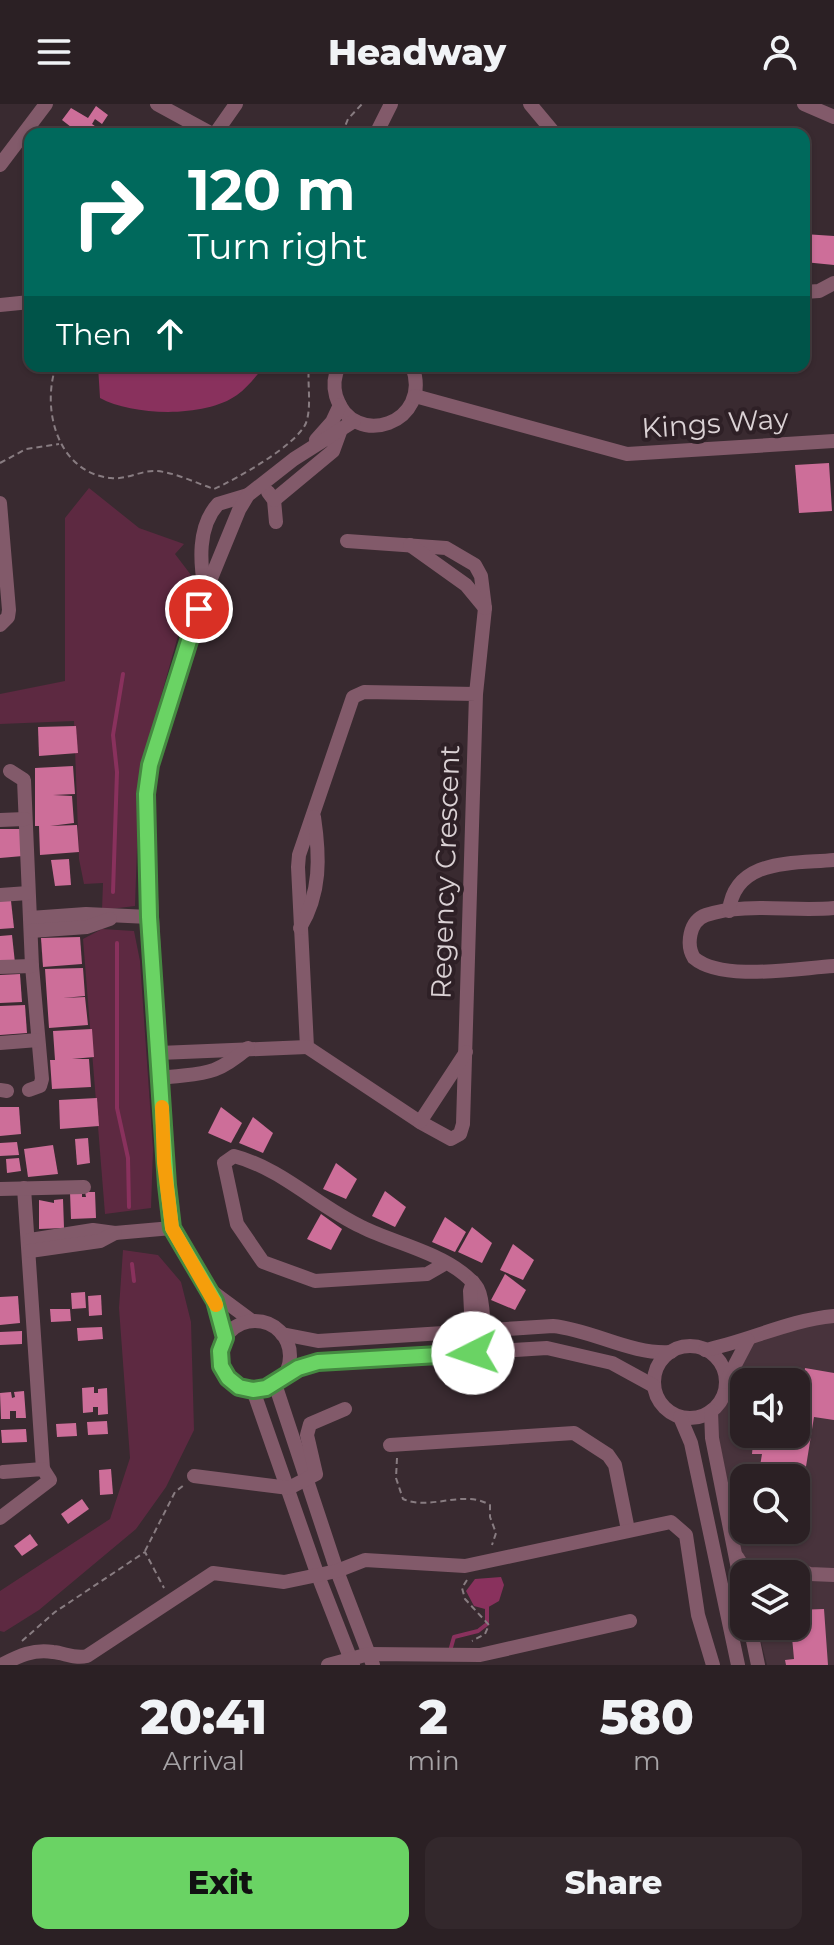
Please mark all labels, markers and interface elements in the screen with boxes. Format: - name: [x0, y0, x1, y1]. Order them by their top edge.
- icon: menu: [32, 30, 76, 74]
- text: Headway: [328, 30, 506, 74]
- icon: person: [758, 30, 802, 74]
- text: 120 m: [188, 156, 356, 224]
- icon: right: [56, 160, 160, 264]
- text: Turn right: [188, 224, 368, 268]
- icon: ahead: [148, 312, 192, 356]
- text: Then: [56, 316, 132, 353]
- street label: Kings Way: [640, 401, 790, 445]
- pin: [165, 575, 233, 643]
- icon: arrive: [177, 587, 221, 631]
- street label: Regency Crescent: [424, 744, 466, 1000]
- position arrow: [431, 1311, 515, 1395]
- map controls: [730, 1368, 810, 1640]
- button: sound: [730, 1368, 810, 1448]
- button: search: [730, 1464, 810, 1544]
- button: layers: [730, 1560, 810, 1640]
- text: 20:41: [140, 1688, 267, 1746]
- text: 2: [419, 1688, 448, 1746]
- text: 580: [600, 1688, 694, 1746]
- text: Arrival: [163, 1745, 245, 1777]
- text: min: [407, 1745, 460, 1777]
- text: m: [633, 1745, 661, 1777]
- button: Exit: [32, 1837, 409, 1929]
- button: Share: [425, 1837, 802, 1929]

